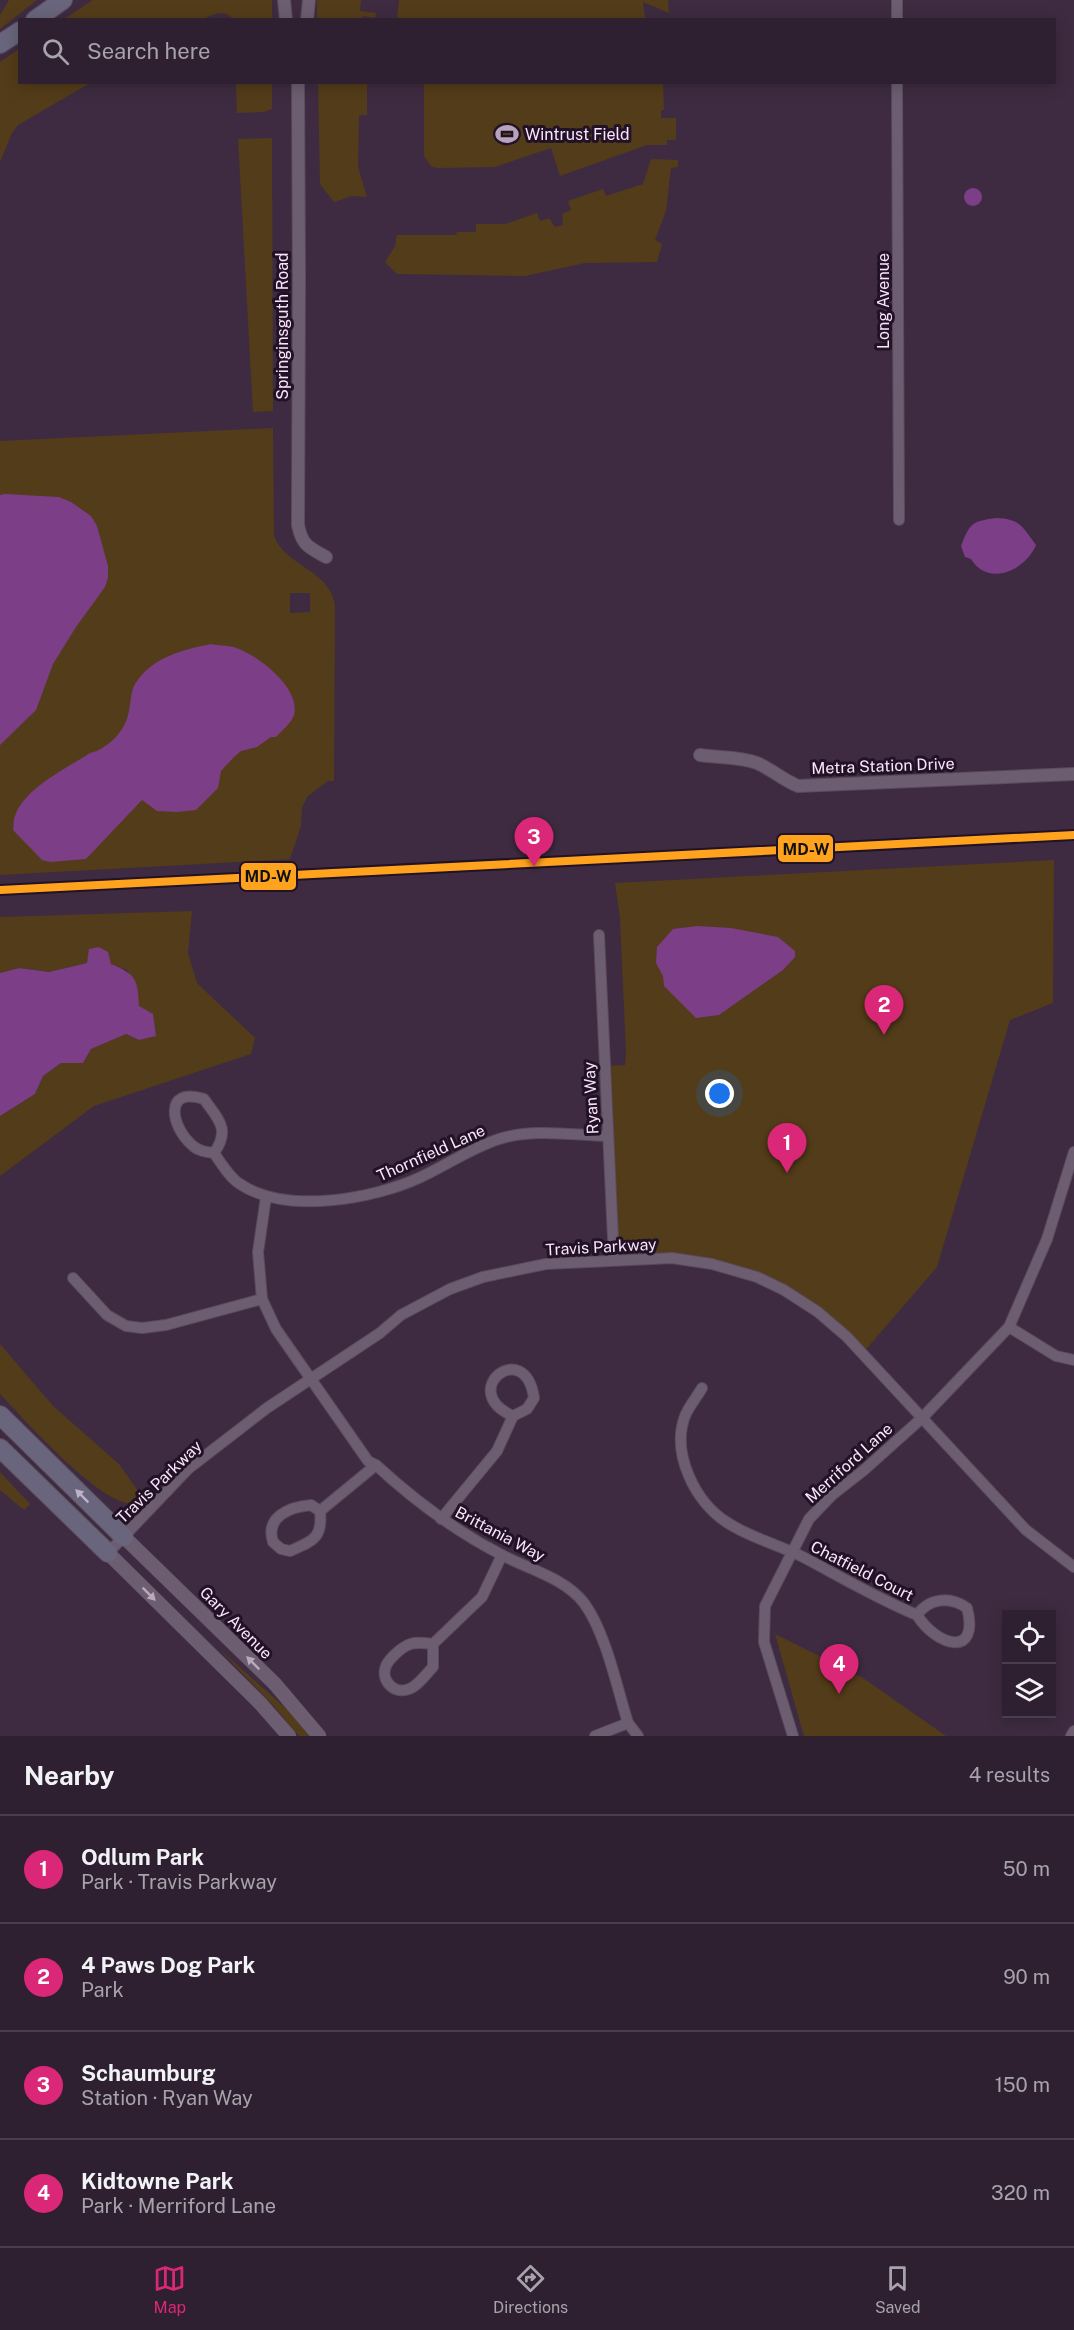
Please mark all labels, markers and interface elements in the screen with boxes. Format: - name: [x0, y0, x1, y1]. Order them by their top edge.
- search box: [18, 18, 1056, 84]
- icon: search: [39, 35, 72, 68]
- text: Search here: [87, 38, 211, 64]
- sports icon: Wintrust Field: [494, 121, 520, 147]
- place label: Wintrust Field: [525, 125, 630, 144]
- street label: Springinsguth Road: [273, 252, 292, 400]
- street label: Long Avenue: [874, 253, 893, 349]
- street label: Metra Station Drive: [811, 754, 955, 778]
- pin: 3: [514, 818, 554, 867]
- line badge: MD-W: [777, 834, 834, 863]
- text: MD-W: [783, 840, 830, 859]
- line badge: MD-W: [240, 862, 297, 891]
- text: MD-W: [245, 867, 292, 886]
- pin: 2: [864, 986, 904, 1035]
- street label: Ryan Way: [580, 1061, 602, 1135]
- your location: [705, 1079, 734, 1108]
- street label: Thornfield Lane: [374, 1121, 488, 1185]
- pin: 1: [768, 1124, 806, 1173]
- street label: Travis Parkway: [545, 1235, 657, 1259]
- street label: Merriford Lane: [802, 1419, 896, 1507]
- street label: Travis Parkway: [112, 1436, 206, 1527]
- one-way arrow: [76, 1489, 90, 1503]
- street label: Brittania Way: [452, 1502, 548, 1566]
- street label: Chatfield Court: [807, 1537, 917, 1605]
- street label: Gary Avenue: [196, 1583, 276, 1663]
- one-way arrow: [142, 1587, 156, 1601]
- map controls: [1002, 1610, 1056, 1718]
- button: locate: [1002, 1610, 1056, 1664]
- pin: 4: [820, 1644, 858, 1694]
- one-way arrow: [247, 1656, 261, 1670]
- button: layers: [1002, 1664, 1056, 1718]
- text: Nearby: [24, 1760, 114, 1791]
- text: 4 results: [969, 1763, 1050, 1787]
- text: Odlum Park: [81, 1844, 204, 1870]
- text: 1: [39, 1857, 48, 1881]
- text: 50 m: [1003, 1857, 1050, 1881]
- text: Park · Travis Parkway: [81, 1870, 277, 1894]
- text: 4 Paws Dog Park: [81, 1952, 255, 1978]
- text: 2: [37, 1965, 50, 1989]
- text: 90 m: [1003, 1965, 1050, 1989]
- text: Park: [81, 1978, 124, 2002]
- text: Schaumburg: [81, 2060, 216, 2086]
- text: 3: [37, 2073, 50, 2097]
- text: 150 m: [995, 2073, 1050, 2097]
- text: Station · Ryan Way: [81, 2086, 253, 2110]
- text: Kidtowne Park: [81, 2168, 233, 2194]
- text: 4: [37, 2181, 50, 2205]
- text: 320 m: [991, 2181, 1050, 2205]
- text: Park · Merriford Lane: [81, 2194, 276, 2218]
- tab: Map: [153, 2262, 186, 2317]
- tab: Directions: [493, 2262, 568, 2317]
- tab: Saved: [875, 2262, 921, 2317]

